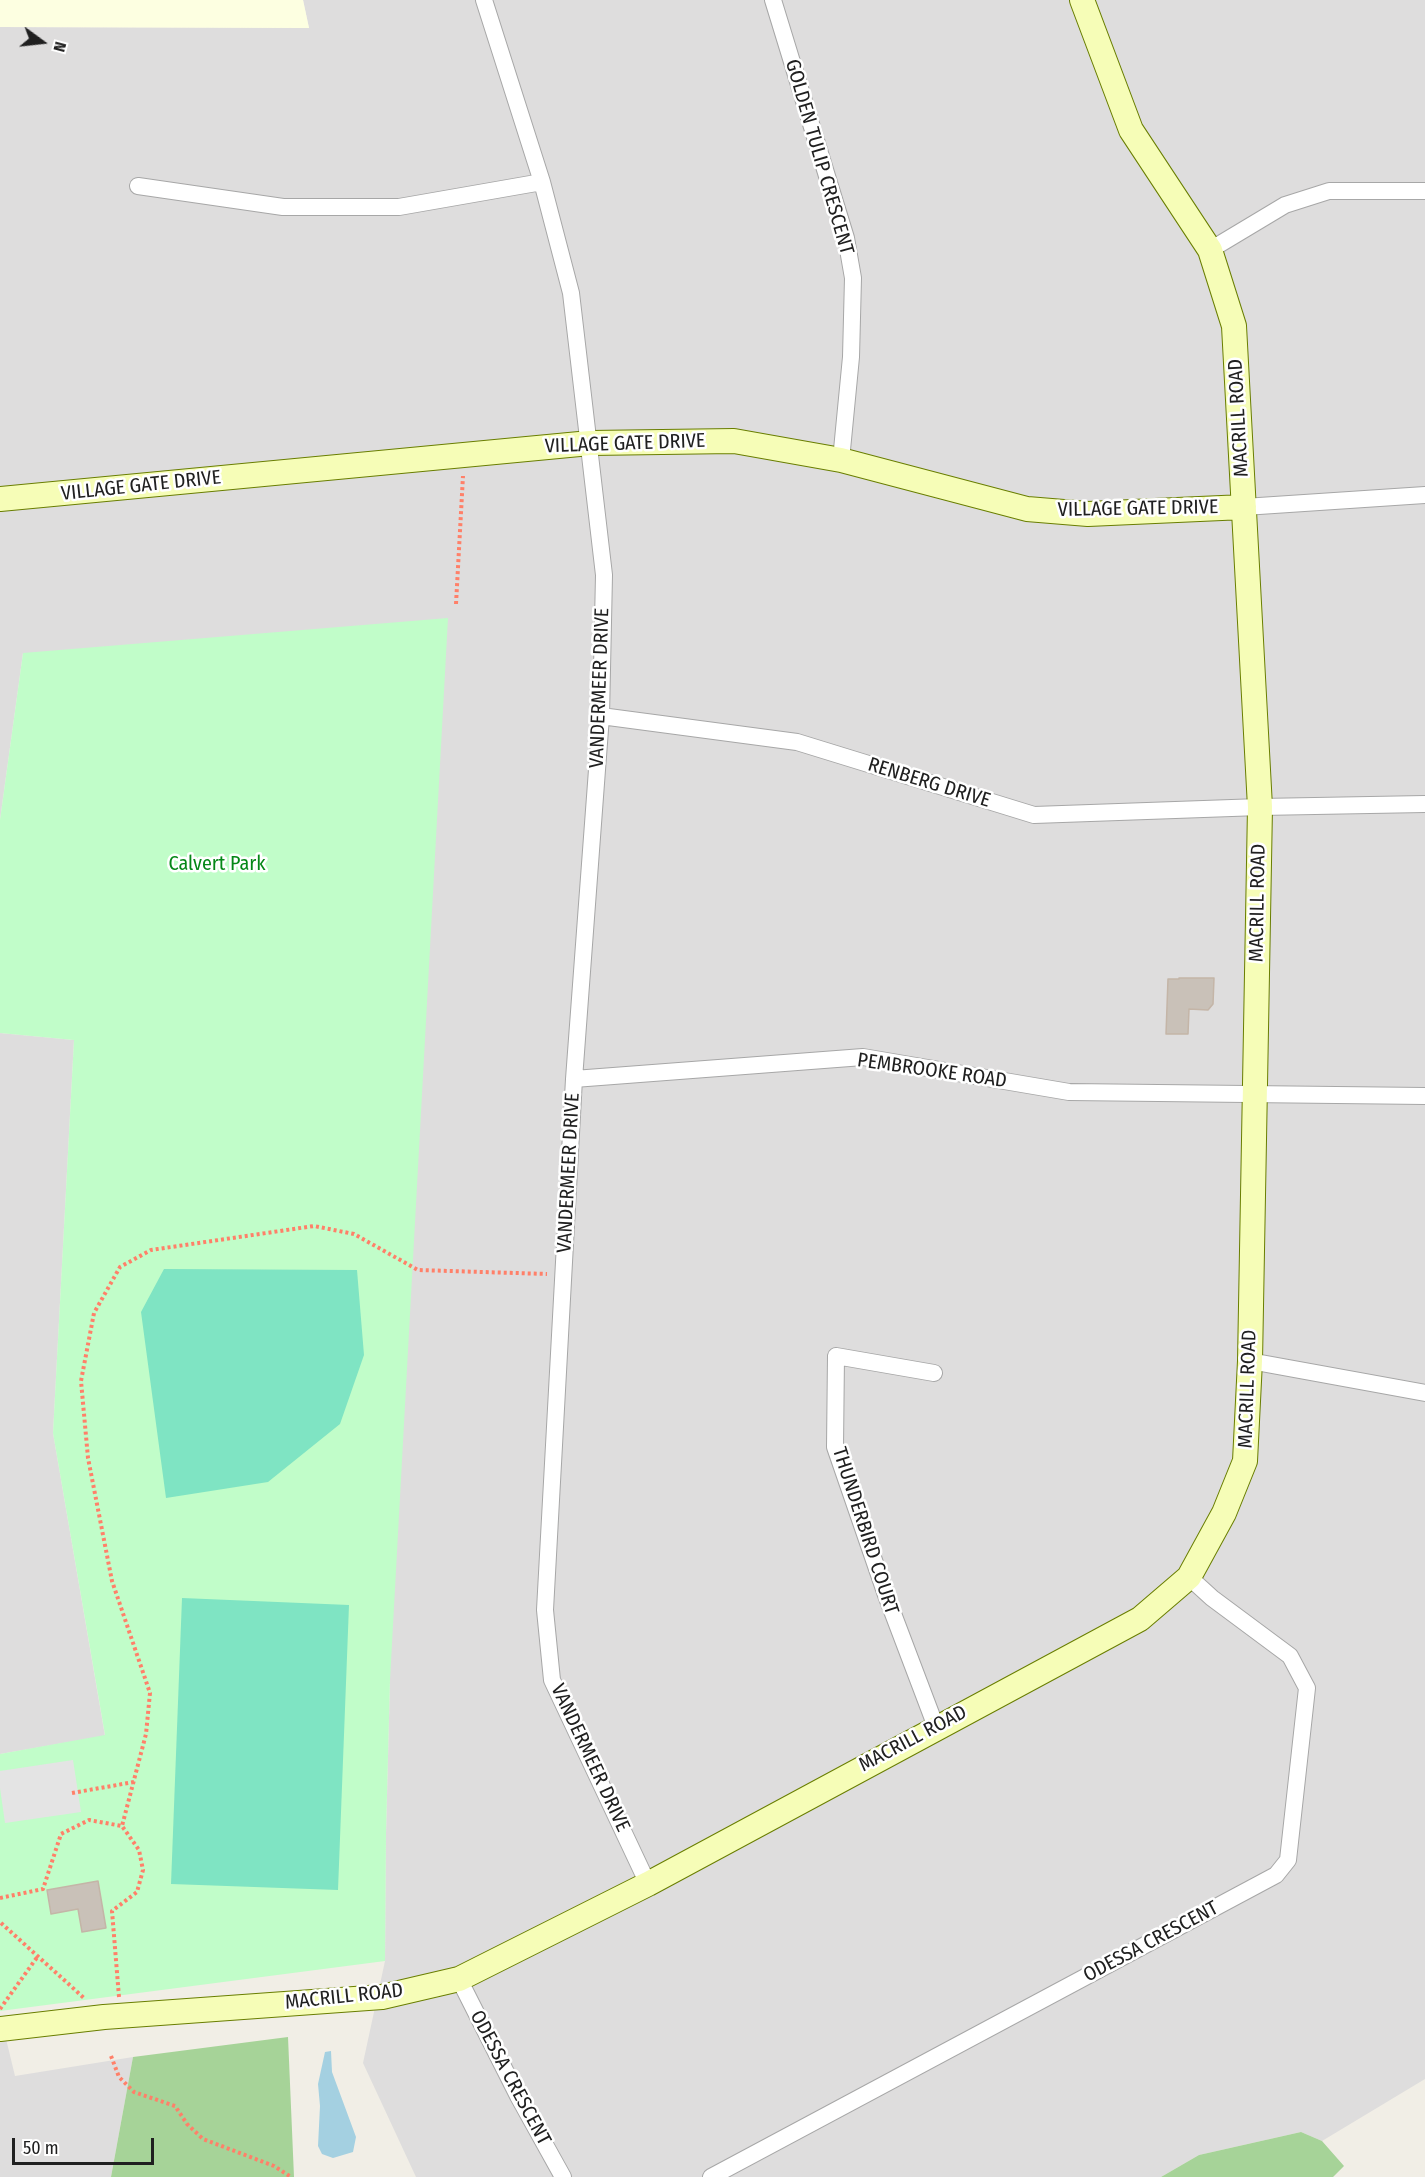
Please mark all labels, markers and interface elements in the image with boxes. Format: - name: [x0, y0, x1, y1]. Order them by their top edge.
- north arrow: [12, 12, 72, 72]
- text: N: [49, 40, 70, 54]
- street label: GOLDEN TULIP CRESCENT: [780, 57, 858, 257]
- street label: MACRILL ROAD: [1224, 358, 1254, 478]
- street label: VILLAGE GATE DRIVE: [544, 429, 706, 459]
- street label: VILLAGE GATE DRIVE: [60, 466, 222, 506]
- street label: VILLAGE GATE DRIVE: [1057, 496, 1219, 522]
- street label: VANDERMEER DRIVE: [585, 607, 615, 769]
- street label: RENBERG DRIVE: [865, 753, 993, 813]
- street label: MACRILL ROAD: [1245, 844, 1271, 962]
- park label: Calvert Park: [168, 852, 266, 876]
- street label: PEMBROOKE ROAD: [856, 1049, 1008, 1093]
- street label: VANDERMEER DRIVE: [553, 1092, 585, 1254]
- street label: MACRILL ROAD: [1234, 1329, 1262, 1449]
- street label: THUNDERBIRD COURT: [827, 1444, 903, 1618]
- street label: VANDERMEER DRIVE: [545, 1680, 635, 1836]
- street label: MACRILL ROAD: [855, 1701, 971, 1777]
- street label: ODESSA CRESCENT: [1080, 1896, 1222, 1988]
- street label: MACRILL ROAD: [284, 1979, 404, 2015]
- street label: ODESSA CRESCENT: [464, 2007, 556, 2149]
- scale bar: [15, 2126, 158, 2164]
- text: 50 m: [23, 2137, 59, 2159]

